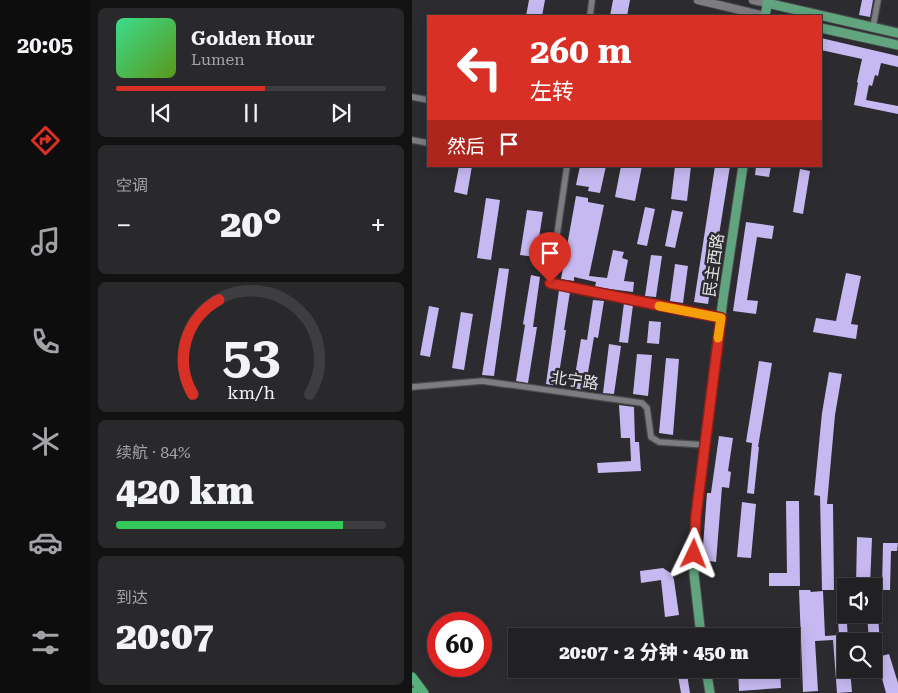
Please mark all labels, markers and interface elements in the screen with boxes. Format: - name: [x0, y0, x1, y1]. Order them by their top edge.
- text: Golden Hour: [191, 27, 315, 50]
- text: 260 m: [530, 31, 631, 72]
- text: 20:05: [17, 33, 73, 58]
- icon: left: [447, 35, 512, 100]
- text: Lumen: [191, 50, 245, 69]
- text: 左转: [530, 79, 574, 104]
- icon: previous: [147, 99, 175, 127]
- icon: pause: [237, 99, 265, 127]
- icon: next: [327, 99, 355, 127]
- icon: directions: [28, 123, 63, 158]
- icon: arrive: [495, 130, 523, 158]
- text: 然后: [447, 135, 485, 158]
- text: 空调: [116, 176, 148, 195]
- text: 20°: [220, 202, 282, 246]
- text: −: [116, 209, 132, 242]
- text: +: [370, 209, 386, 242]
- icon: music: [28, 224, 63, 259]
- pin: [529, 232, 571, 283]
- street label: 民主西路: [700, 232, 727, 298]
- icon: arrive: [536, 239, 564, 267]
- icon: phone: [28, 324, 63, 359]
- text: 53: [222, 325, 280, 386]
- street label: 北宁路: [550, 368, 600, 393]
- text: km/h: [227, 382, 275, 403]
- icon: climate: [28, 424, 63, 459]
- text: 续航 · 84%: [116, 443, 191, 462]
- text: 420 km: [116, 469, 254, 513]
- icon: car: [28, 525, 63, 560]
- position arrow: [667, 527, 719, 579]
- map controls: [837, 578, 882, 678]
- button: sound: [837, 578, 882, 623]
- text: 到达: [116, 588, 148, 607]
- speed limit sign: 60: [427, 612, 492, 677]
- text: 20:07: [116, 614, 214, 658]
- icon: filters: [28, 625, 63, 660]
- button: search: [837, 633, 882, 678]
- text: 20:07 · 2 分钟 · 450 m: [559, 641, 749, 664]

